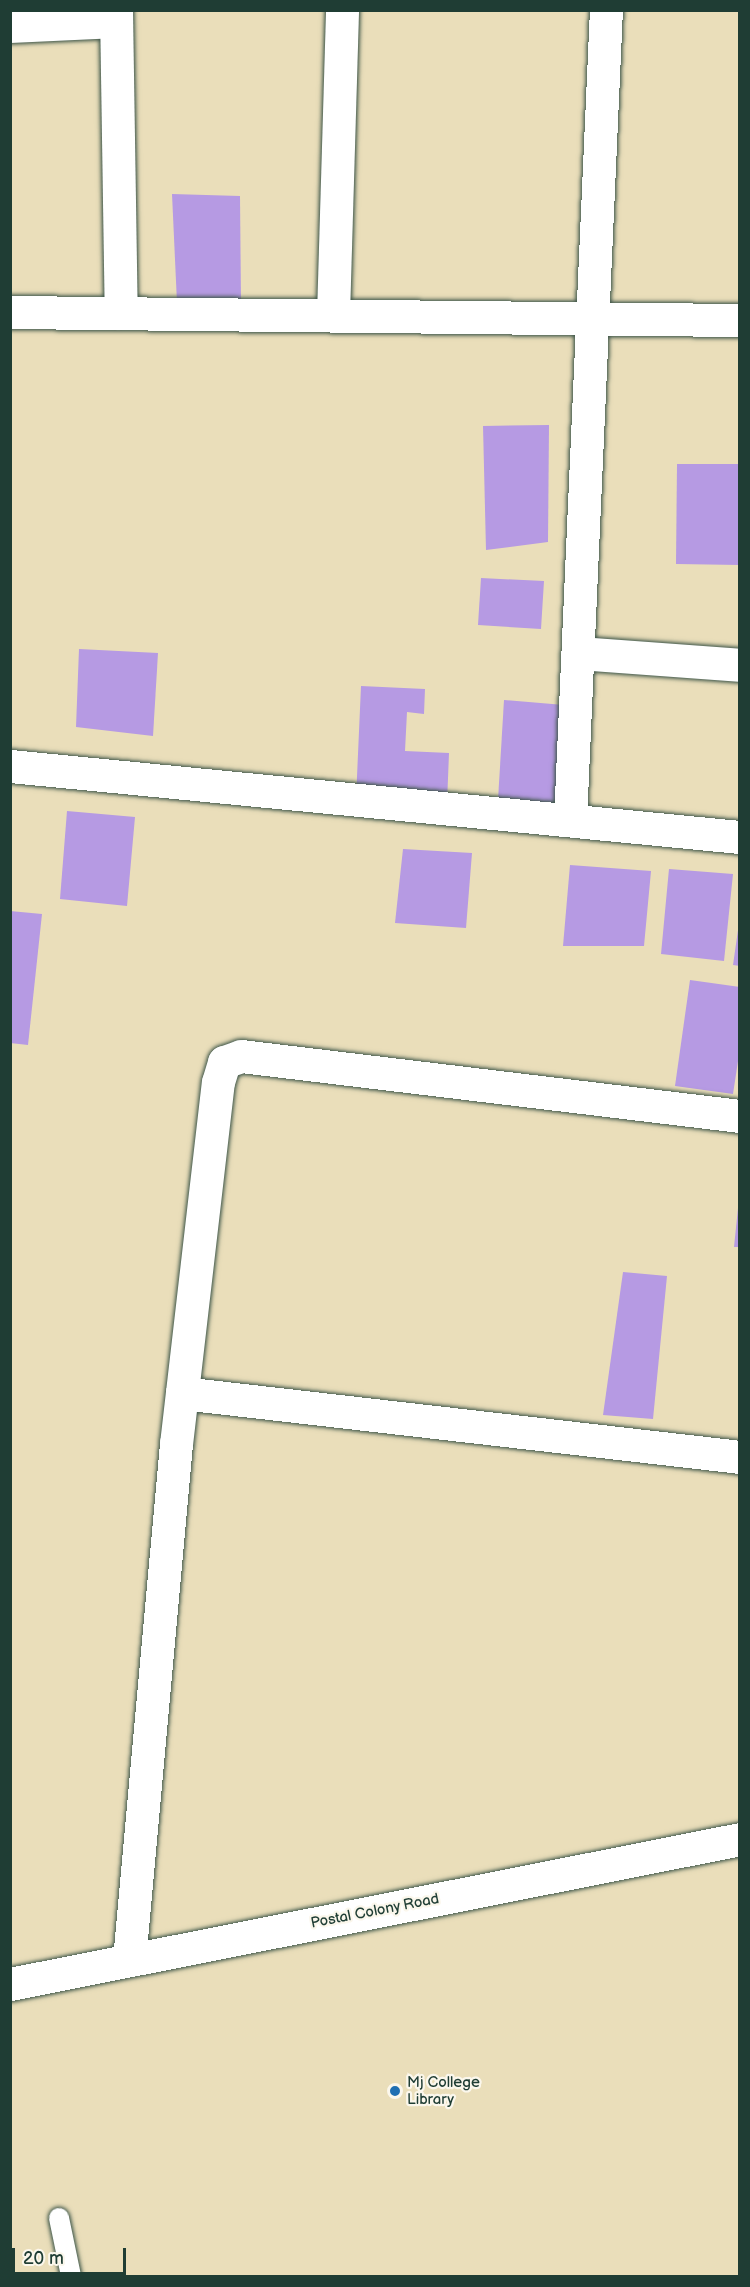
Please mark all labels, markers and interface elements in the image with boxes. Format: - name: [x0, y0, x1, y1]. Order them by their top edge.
- street label: Postal Colony Road: [309, 1890, 441, 1932]
- place label: Mj College Library: [407, 2073, 480, 2108]
- marker: Mj College Library: [388, 2084, 402, 2098]
- scale bar: [15, 2236, 129, 2274]
- text: 20 m: [23, 2248, 64, 2269]

